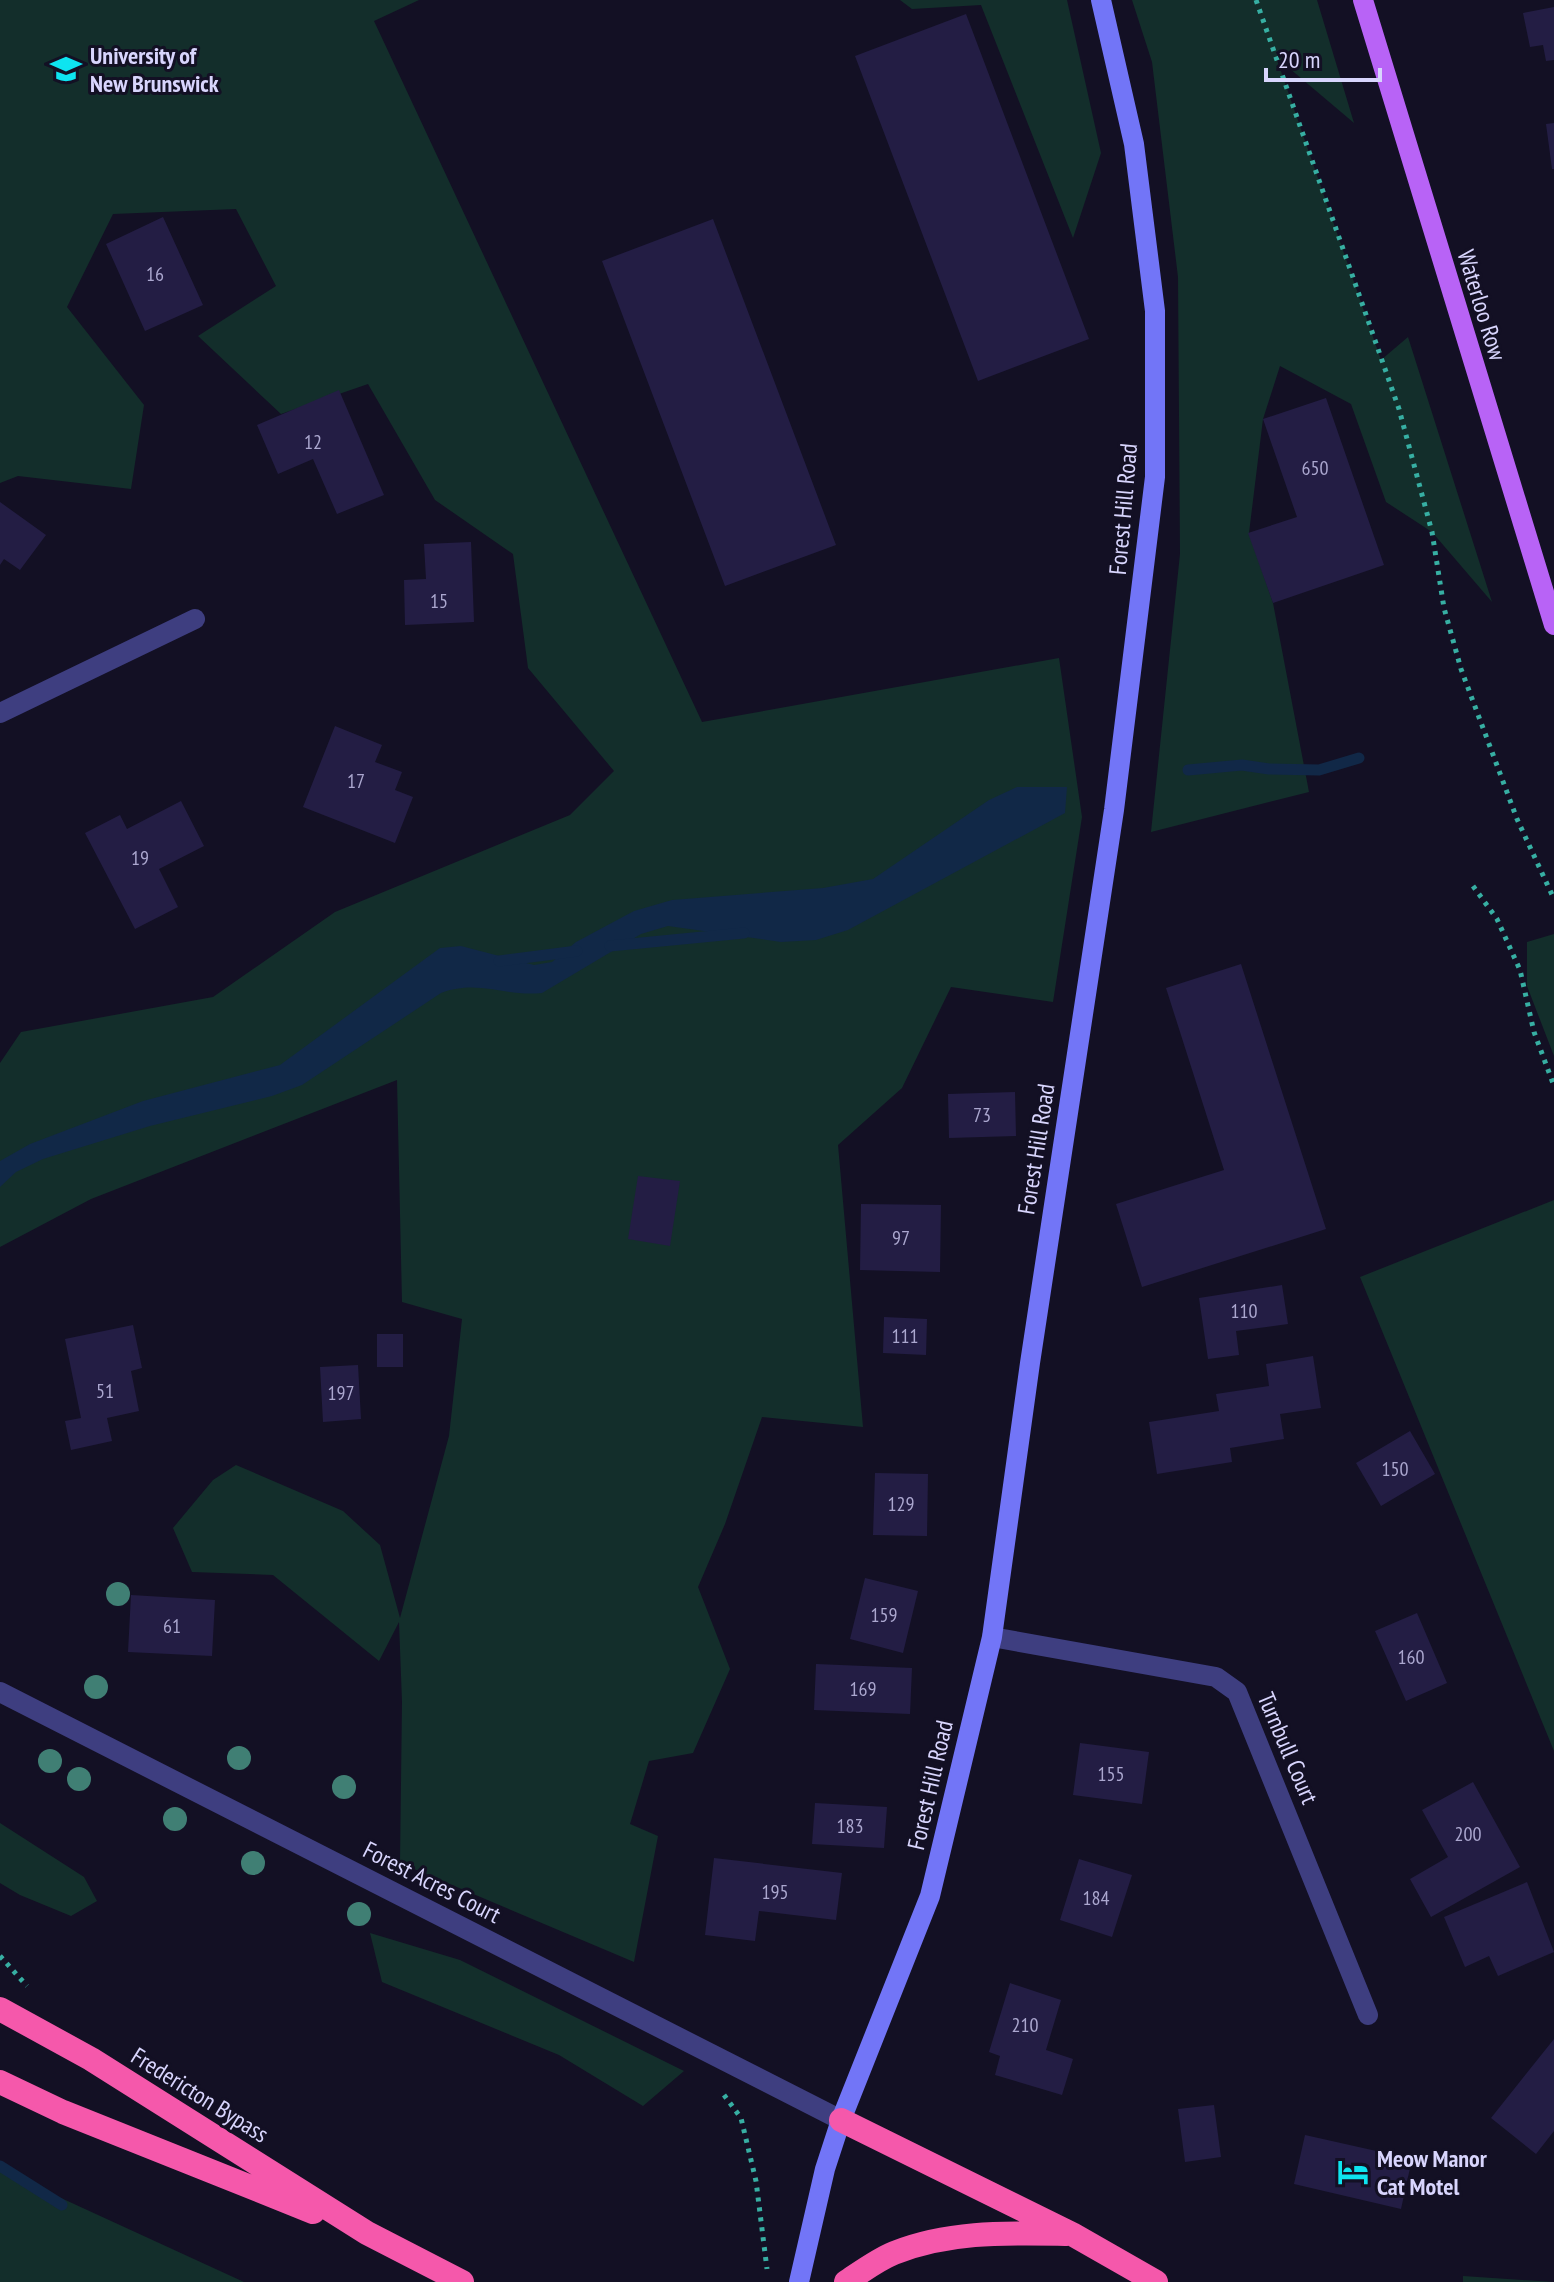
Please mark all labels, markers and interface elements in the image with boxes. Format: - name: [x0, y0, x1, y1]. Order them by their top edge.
- scale bar: [1266, 32, 1380, 82]
- place label: University of New Brunswick: [90, 40, 219, 99]
- text: 20 m: [1278, 44, 1320, 75]
- school or university icon: University of New Brunswick: [49, 52, 83, 86]
- street label: Waterloo Row: [1450, 246, 1514, 365]
- house number: 16: [146, 261, 164, 287]
- house number: 12: [304, 429, 322, 455]
- street label: Forest Hill Road: [1102, 442, 1144, 576]
- house number: 650: [1302, 455, 1329, 481]
- house number: 15: [430, 588, 448, 614]
- house number: 17: [347, 768, 365, 794]
- house number: 19: [131, 845, 149, 871]
- street label: Forest Hill Road: [1010, 1081, 1062, 1217]
- house number: 73: [973, 1102, 991, 1128]
- house number: 97: [892, 1225, 910, 1251]
- house number: 110: [1231, 1298, 1258, 1324]
- house number: 111: [892, 1323, 919, 1349]
- house number: 51: [96, 1378, 114, 1404]
- house number: 197: [328, 1380, 355, 1406]
- house number: 150: [1382, 1456, 1409, 1482]
- house number: 129: [888, 1491, 915, 1517]
- house number: 159: [871, 1602, 898, 1628]
- house number: 61: [163, 1613, 181, 1639]
- house number: 160: [1398, 1644, 1425, 1670]
- house number: 169: [850, 1676, 877, 1702]
- street label: Turnbull Court: [1251, 1688, 1326, 1809]
- street label: Forest Hill Road: [900, 1717, 960, 1853]
- house number: 155: [1098, 1761, 1125, 1787]
- house number: 183: [837, 1813, 864, 1839]
- house number: 200: [1455, 1821, 1482, 1847]
- street label: Forest Acres Court: [358, 1834, 506, 1930]
- house number: 195: [762, 1879, 789, 1905]
- house number: 184: [1083, 1885, 1110, 1911]
- house number: 210: [1012, 2012, 1039, 2038]
- street label: Fredericton Bypass: [126, 2041, 274, 2149]
- place label: Meow Manor Cat Motel: [1377, 2143, 1488, 2202]
- hotel icon: Meow Manor Cat Motel: [1336, 2155, 1370, 2189]

